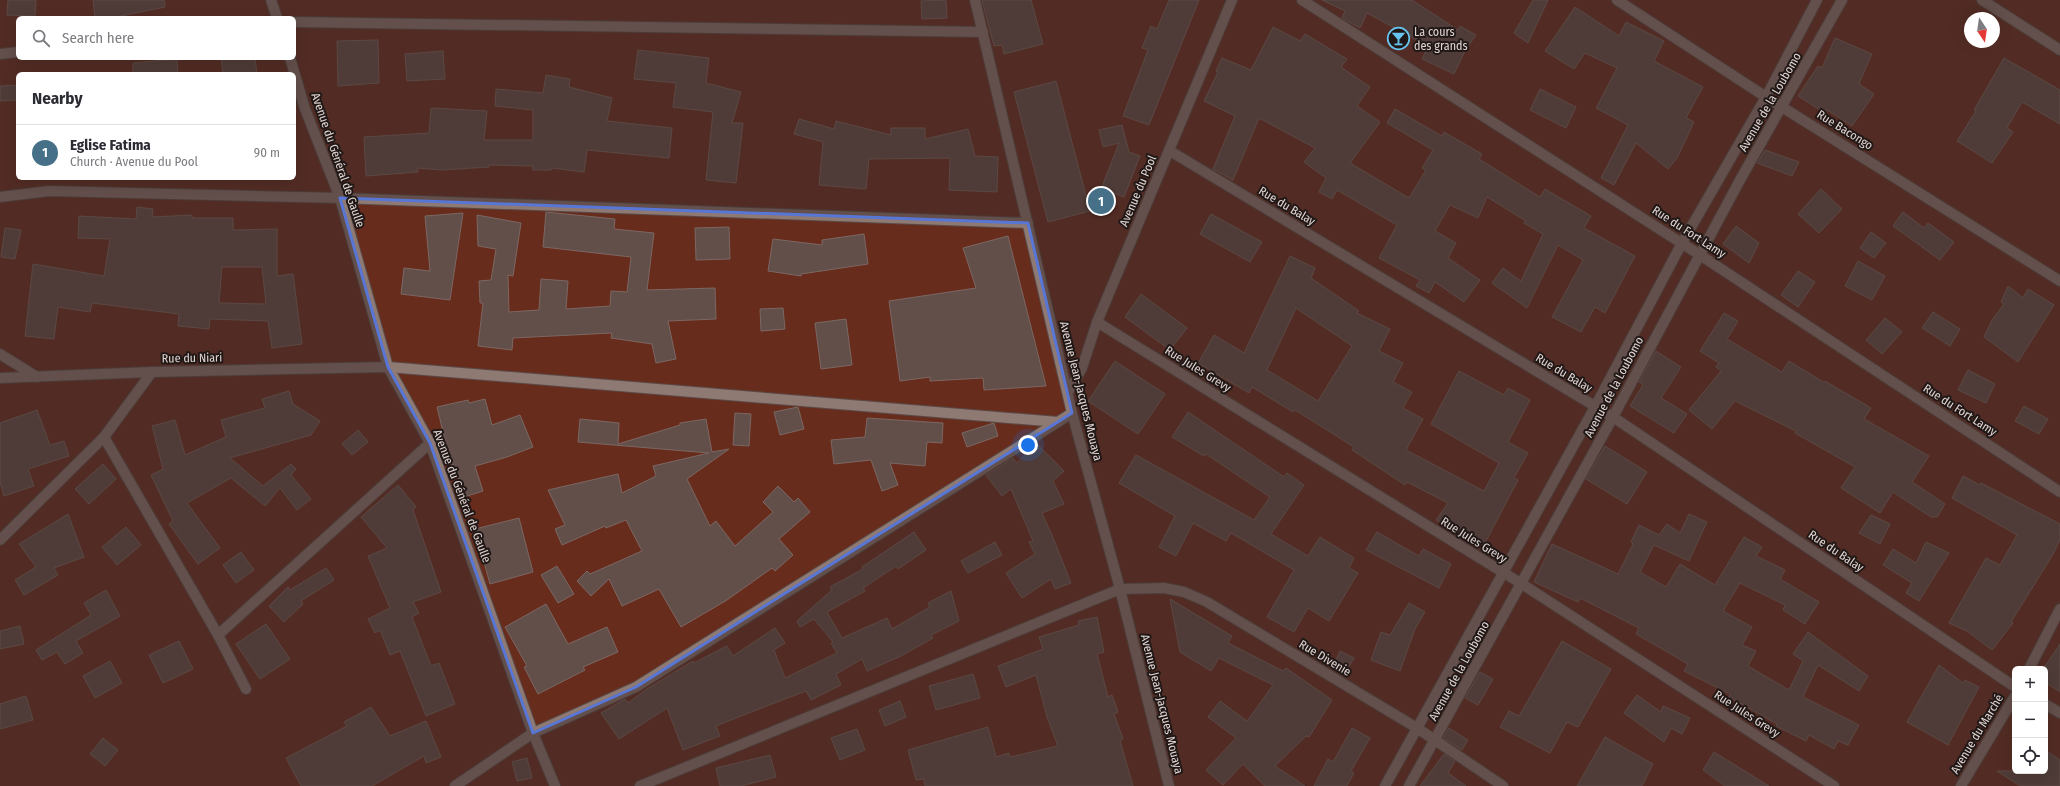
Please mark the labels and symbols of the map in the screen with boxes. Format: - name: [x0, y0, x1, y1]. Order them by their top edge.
- north arrow: [1964, 12, 2000, 48]
- place label: La cours des grands: [1414, 25, 1468, 53]
- bar icon: La cours des grands: [1386, 26, 1412, 52]
- street label: Avenue de la Loubomo: [1736, 50, 1804, 154]
- street label: Avenue du Général de Gaulle: [308, 91, 368, 229]
- street label: Rue Bacongo: [1814, 107, 1876, 153]
- street label: Avenue du Pool: [1117, 153, 1159, 229]
- street label: Rue du Balay: [1256, 184, 1318, 229]
- pin: 1: [1088, 186, 1114, 216]
- street label: Rue du Fort Lamy: [1650, 203, 1729, 261]
- street label: Avenue Jean-Jacques Mouaya: [1057, 320, 1105, 462]
- street label: Avenue de la Loubomo: [1582, 334, 1646, 440]
- street label: Rue Jules Grevy: [1162, 343, 1234, 395]
- street label: Rue du Niari: [162, 350, 222, 366]
- street label: Rue du Balay: [1533, 351, 1595, 396]
- street label: Rue du Fort Lamy: [1921, 381, 2000, 439]
- street label: Avenue du Général de Gaulle: [430, 427, 494, 565]
- your location: [1018, 435, 1038, 455]
- street label: Rue Jules Grevy: [1438, 514, 1510, 566]
- street label: Rue du Balay: [1806, 527, 1867, 575]
- street label: Avenue de la Loubomo: [1426, 619, 1492, 723]
- street label: Avenue Jean-Jacques Mouaya: [1138, 633, 1186, 775]
- street label: Rue Divenie: [1297, 637, 1354, 679]
- street label: Rue Jules Grevy: [1712, 688, 1783, 741]
- street label: Avenue du Marché: [1948, 692, 2006, 776]

